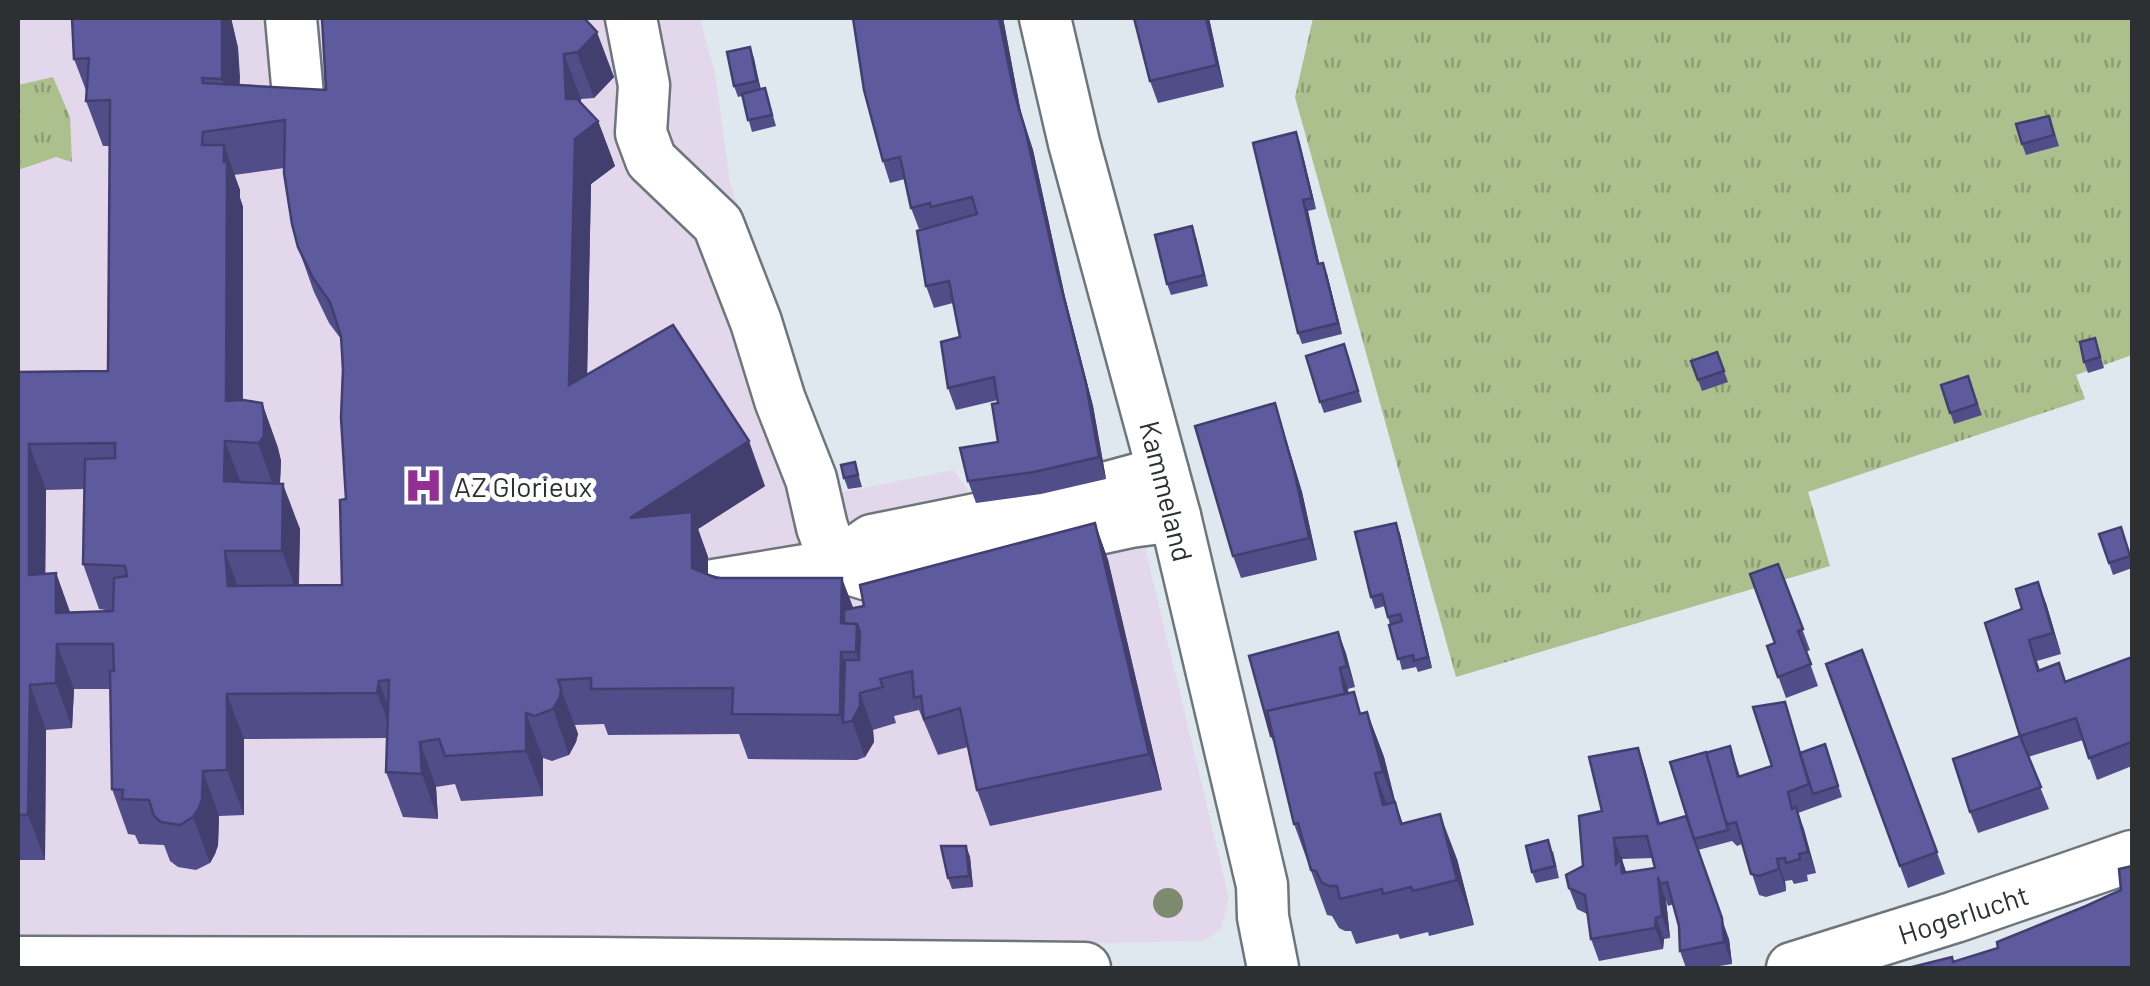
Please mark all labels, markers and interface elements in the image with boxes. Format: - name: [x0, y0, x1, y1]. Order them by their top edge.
- street label: Kammeland: [1133, 417, 1201, 565]
- hospital icon: AZ Glorieux: [403, 465, 445, 507]
- place label: AZ Glorieux: [454, 469, 592, 503]
- street label: Hogerlucht: [1894, 877, 2032, 951]

